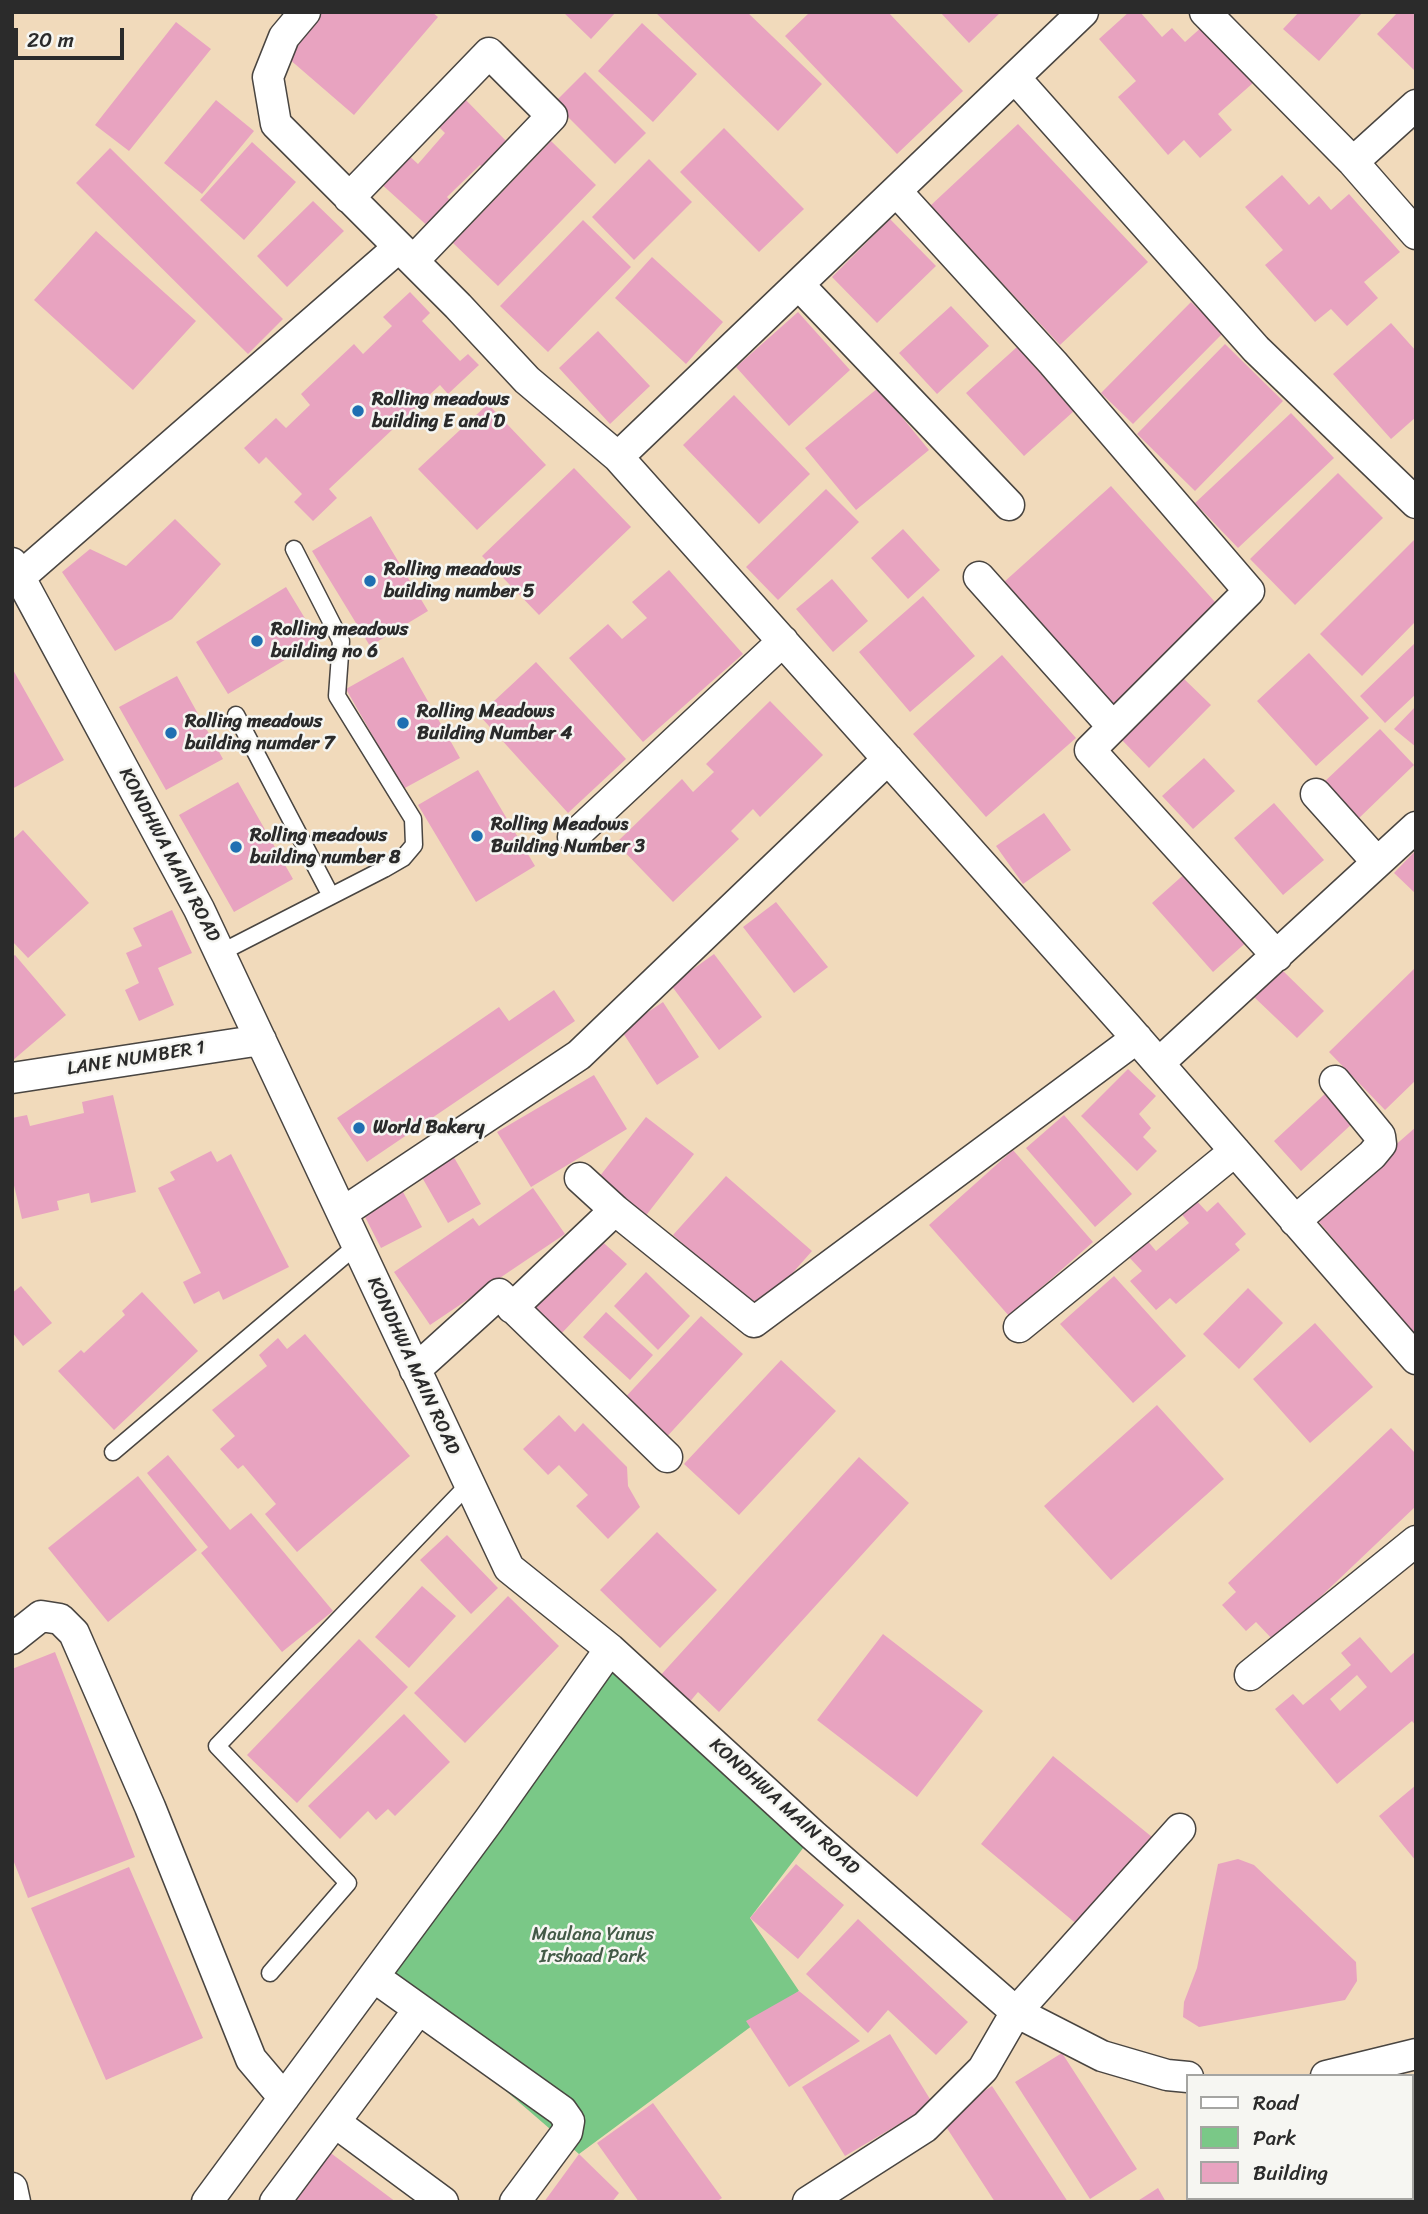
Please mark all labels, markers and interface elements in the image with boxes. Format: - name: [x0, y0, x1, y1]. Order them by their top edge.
- scale bar: [18, 14, 128, 58]
- text: 20 m: [27, 21, 74, 59]
- place label: Rolling meadows building E and D: [372, 389, 509, 433]
- marker: Rolling meadows building E and D: [350, 403, 366, 419]
- place label: Rolling meadows building number 5: [384, 559, 535, 603]
- marker: Rolling meadows building number 5: [362, 573, 378, 589]
- place label: Rolling meadows building no 6: [271, 619, 408, 663]
- marker: Rolling meadows building no 6: [249, 633, 265, 649]
- place label: Rolling Meadows Building Number 4: [417, 701, 572, 745]
- place label: Rolling meadows building numder 7: [185, 711, 335, 755]
- marker: Rolling Meadows Building Number 4: [395, 715, 411, 731]
- marker: Rolling meadows building numder 7: [163, 725, 179, 741]
- street label: KONDHWA MAIN ROAD: [113, 764, 225, 946]
- place label: Rolling Meadows Building Number 3: [491, 814, 645, 858]
- place label: Rolling meadows building number 8: [250, 825, 400, 869]
- marker: Rolling Meadows Building Number 3: [469, 828, 485, 844]
- marker: Rolling meadows building number 8: [228, 839, 244, 855]
- street label: LANE NUMBER 1: [65, 1037, 207, 1081]
- place label: World Bakery: [373, 1117, 484, 1139]
- marker: World Bakery: [351, 1120, 367, 1136]
- street label: KONDHWA MAIN ROAD: [362, 1273, 464, 1459]
- street label: KONDHWA MAIN ROAD: [704, 1734, 864, 1880]
- park label: Maulana Yunus Irshaad Park: [532, 1924, 654, 1968]
- legend: [1186, 2074, 1414, 2200]
- text: Road: [1253, 2084, 1298, 2122]
- text: Park: [1253, 2119, 1296, 2157]
- text: Building: [1253, 2154, 1328, 2192]

